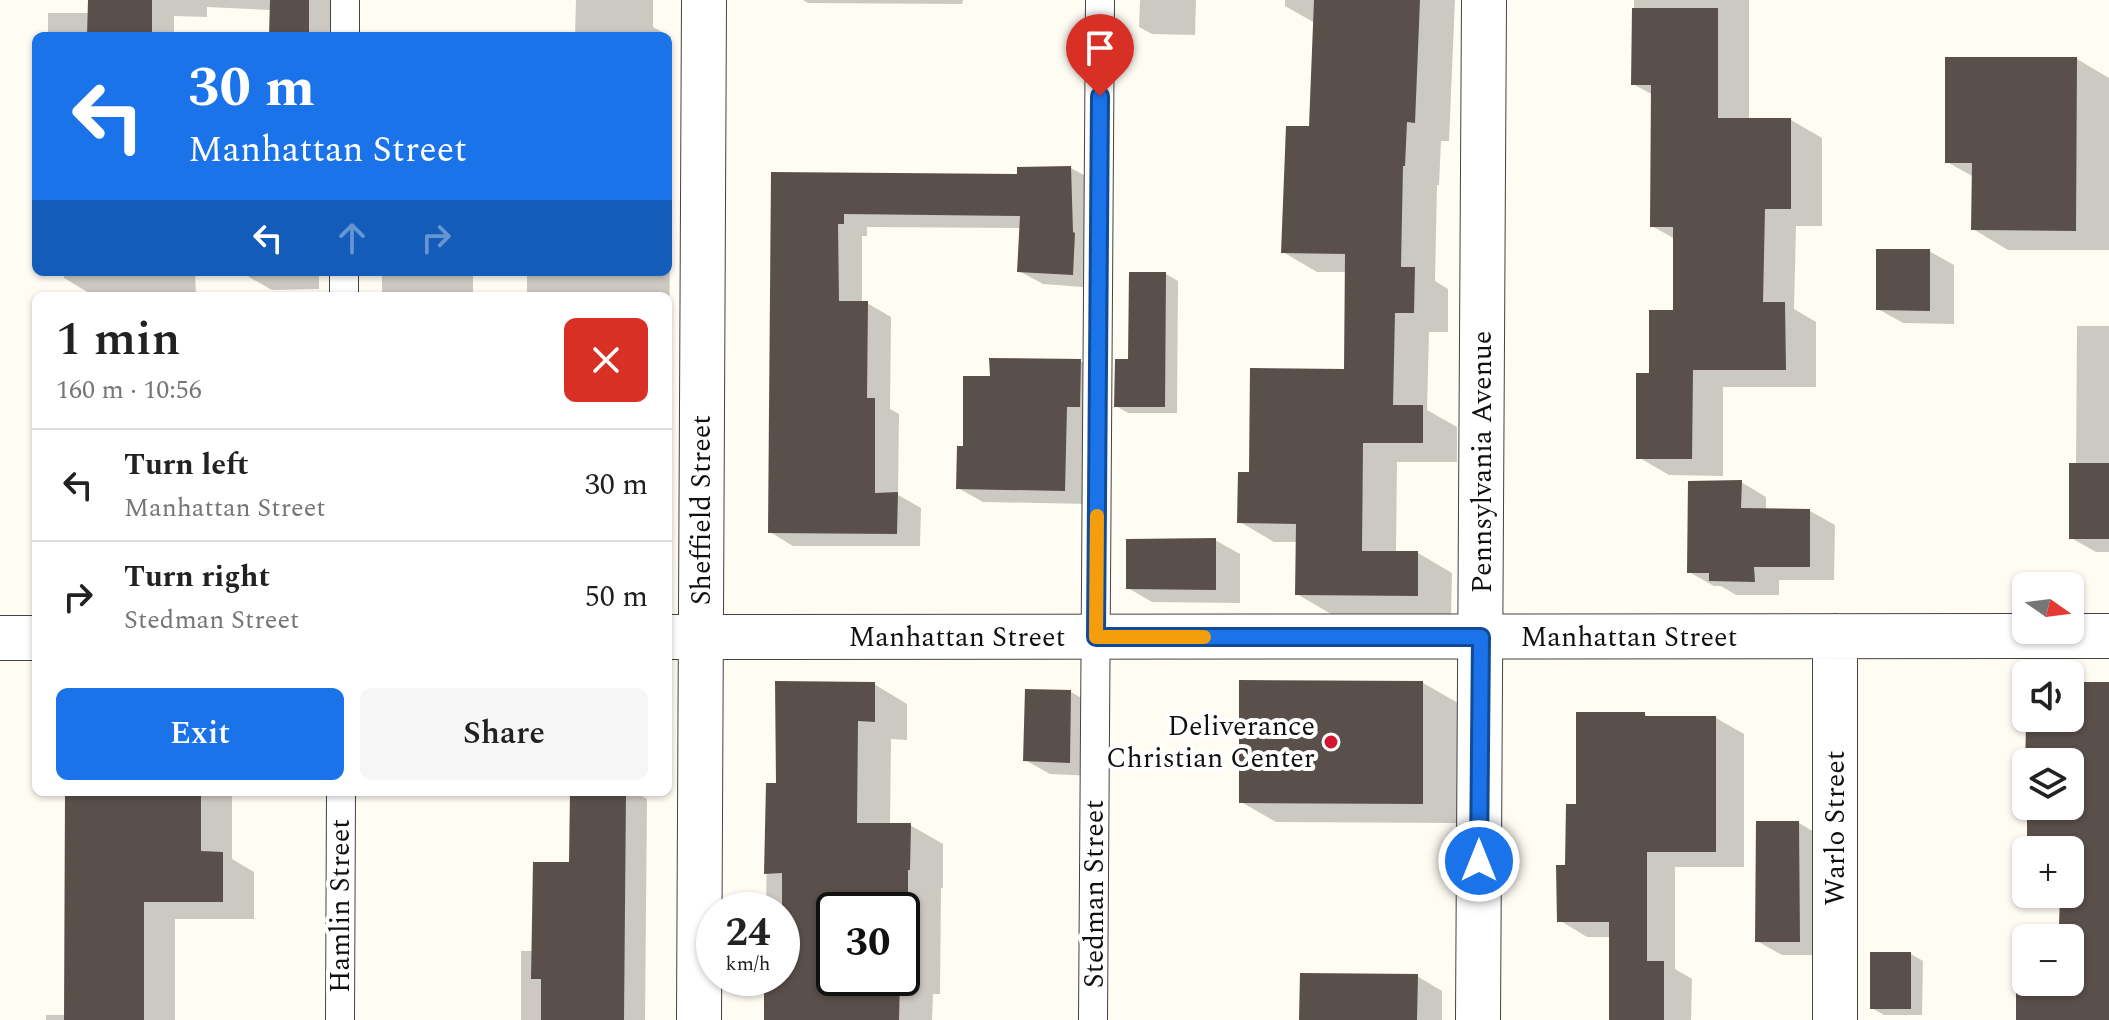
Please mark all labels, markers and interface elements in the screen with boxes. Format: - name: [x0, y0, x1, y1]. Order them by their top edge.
- pin: [1066, 14.0, 1134, 96]
- icon: arrive: [1078, 26, 1122, 70]
- text: 30 m: [188, 46, 315, 131]
- icon: left: [56, 64, 160, 168]
- text: Manhattan Street: [188, 123, 467, 178]
- icon: left: [246, 216, 290, 260]
- icon: ahead: [330, 216, 374, 260]
- icon: right: [414, 216, 458, 260]
- text: 1 min: [56, 303, 181, 376]
- button: close: [564, 318, 648, 402]
- street label: Pennsylvania Avenue: [1461, 331, 1504, 593]
- text: 160 m · 10:56: [56, 370, 202, 410]
- street label: Sheffield Street: [680, 415, 723, 605]
- text: Turn left: [124, 442, 249, 488]
- text: 30 m: [585, 462, 648, 508]
- icon: left: [56, 463, 100, 507]
- text: Manhattan Street: [124, 488, 325, 528]
- text: Turn right: [124, 554, 270, 600]
- north arrow: [2012, 572, 2084, 644]
- map controls: [2012, 572, 2084, 996]
- text: 50 m: [585, 574, 648, 620]
- icon: right: [56, 575, 100, 619]
- text: Stedman Street: [124, 600, 299, 640]
- street label: Manhattan Street: [849, 616, 1066, 659]
- street label: Manhattan Street: [1521, 616, 1738, 659]
- button: sound: [2012, 660, 2084, 732]
- button: Exit: [56, 688, 344, 780]
- button: Share: [360, 688, 648, 780]
- place label: Deliverance Christian Center: [1106, 705, 1315, 780]
- marker: Deliverance Christian Center: [1322, 733, 1340, 751]
- button: layers: [2012, 748, 2084, 820]
- street label: Warlo Street: [1814, 750, 1857, 906]
- street label: Stedman Street: [1073, 800, 1116, 988]
- street label: Hamlin Street: [319, 819, 362, 993]
- position arrow: [1437, 819, 1521, 903]
- button: +: [2012, 836, 2084, 908]
- speed limit sign: 30: [816, 892, 920, 996]
- text: 24: [726, 903, 770, 964]
- button: −: [2012, 924, 2084, 996]
- text: km/h: [726, 949, 771, 979]

